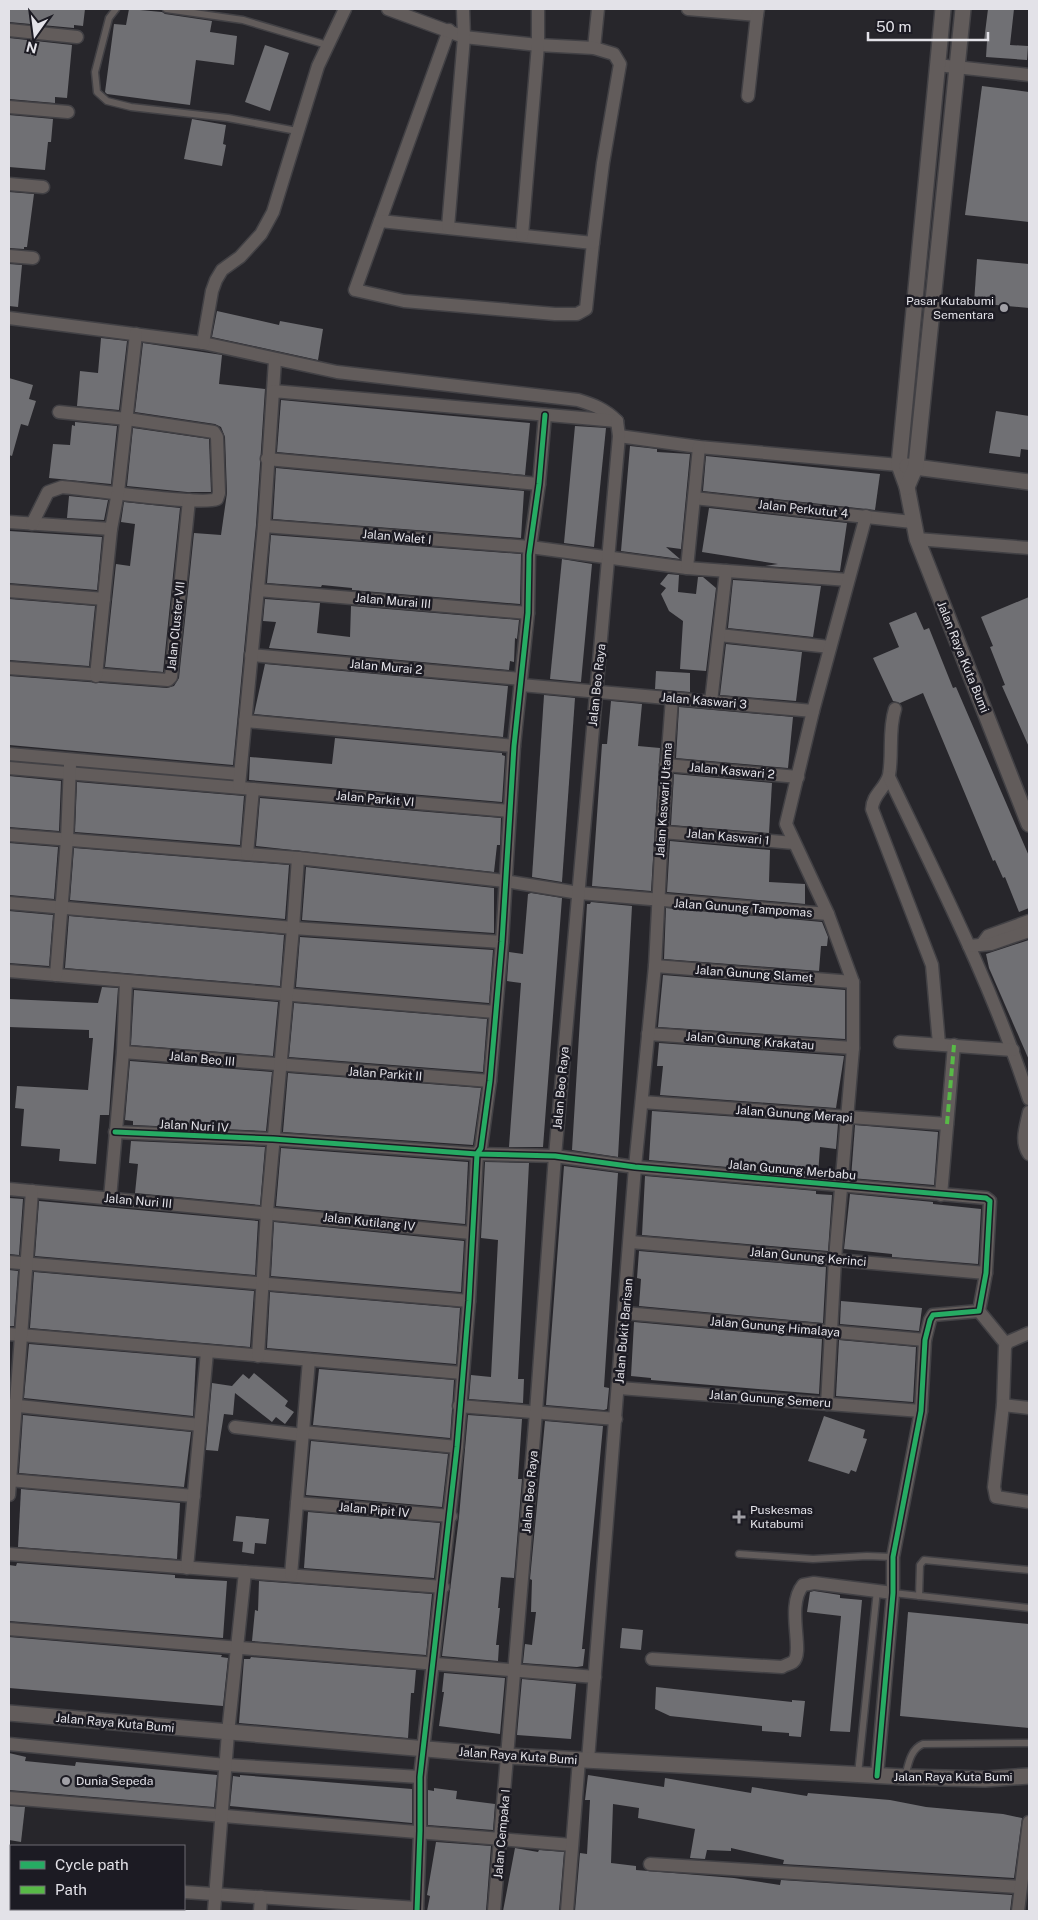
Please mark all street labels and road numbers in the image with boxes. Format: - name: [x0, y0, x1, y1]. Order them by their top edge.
- street label: Jalan Perkutut 4: [757, 497, 849, 521]
- street label: Jalan Walet I: [362, 527, 432, 547]
- street label: Jalan Cluster VII: [164, 581, 188, 671]
- street label: Jalan Murai III: [354, 591, 432, 611]
- street label: Jalan Raya Kuta Bumi: [934, 599, 992, 715]
- street label: Jalan Beo Raya: [586, 643, 608, 727]
- street label: Jalan Murai 2: [349, 657, 423, 677]
- street label: Jalan Kaswari 3: [661, 690, 747, 712]
- street label: Jalan Kaswari Utama: [653, 742, 675, 858]
- street label: Jalan Kaswari 2: [689, 760, 775, 782]
- street label: Jalan Parkit VI: [335, 789, 415, 809]
- street label: Jalan Kaswari 1: [686, 826, 770, 848]
- street label: Jalan Gunung Tampomas: [673, 896, 813, 920]
- street label: Jalan Gunung Slamet: [695, 963, 814, 985]
- street label: Jalan Gunung Krakatau: [685, 1030, 815, 1052]
- street label: Jalan Beo Raya: [550, 1046, 572, 1130]
- street label: Jalan Beo III: [168, 1049, 236, 1069]
- street label: Jalan Parkit II: [347, 1064, 423, 1084]
- street label: Jalan Gunung Merapi: [735, 1103, 853, 1125]
- street label: Jalan Nuri IV: [159, 1117, 229, 1135]
- street label: Jalan Gunung Merbabu: [727, 1157, 857, 1183]
- street label: Jalan Nuri III: [103, 1191, 173, 1211]
- street label: Jalan Kutilang IV: [322, 1210, 416, 1234]
- street label: Jalan Gunung Kerinci: [749, 1245, 867, 1269]
- street label: Jalan Bukit Barisan: [612, 1278, 636, 1384]
- street label: Jalan Gunung Himalaya: [709, 1314, 841, 1340]
- street label: Jalan Gunung Semeru: [709, 1388, 831, 1410]
- street label: Jalan Beo Raya: [519, 1450, 541, 1534]
- street label: Jalan Pipit IV: [338, 1500, 410, 1520]
- street label: Jalan Raya Kuta Bumi: [55, 1711, 175, 1735]
- street label: Jalan Raya Kuta Bumi: [458, 1745, 578, 1767]
- street label: Jalan Raya Kuta Bumi: [893, 1770, 1013, 1784]
- street label: Jalan Cempaka I: [491, 1789, 513, 1879]

